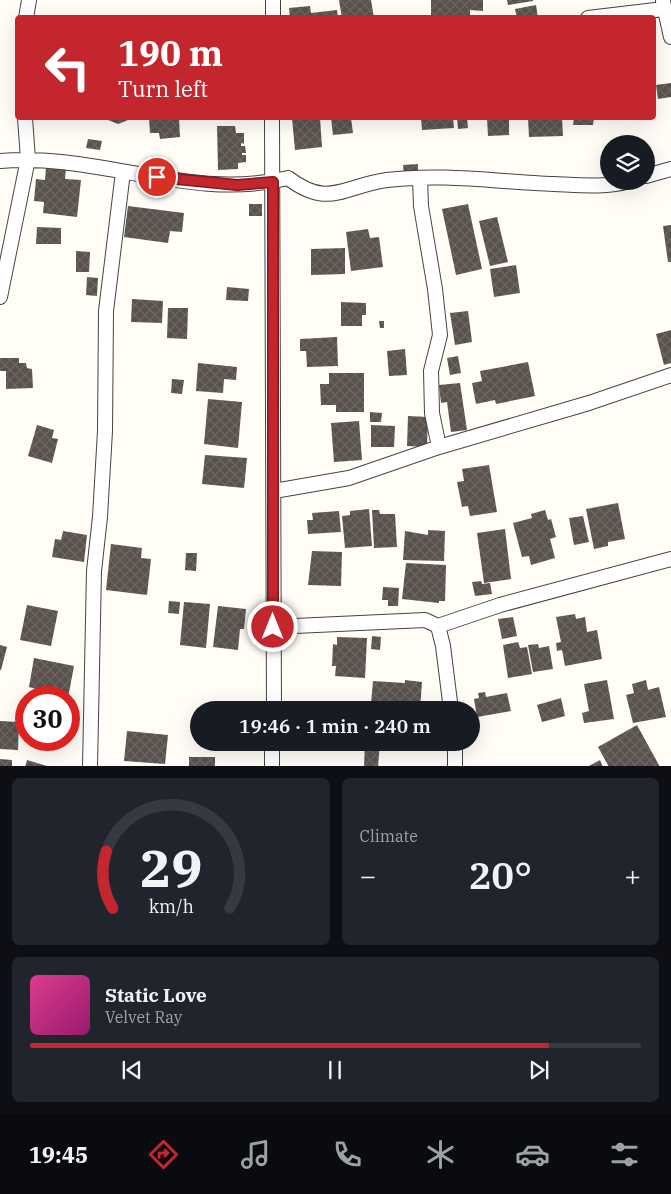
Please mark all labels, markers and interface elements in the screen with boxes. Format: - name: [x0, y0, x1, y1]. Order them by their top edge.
- text: 190 m: [118, 30, 223, 76]
- icon: left: [35, 35, 100, 100]
- text: Turn left: [118, 74, 208, 103]
- map controls: [600, 135, 655, 190]
- button: layers: [600, 135, 655, 190]
- pin: [136, 156, 178, 198]
- icon: arrive: [143, 163, 171, 191]
- position arrow: [246, 600, 298, 652]
- speed limit sign: 30: [15, 686, 80, 751]
- text: 19:46 · 1 min · 240 m: [239, 714, 431, 738]
- text: Climate: [360, 826, 418, 846]
- text: 29: [140, 834, 202, 901]
- text: 20°: [469, 850, 532, 899]
- text: −: [360, 857, 376, 894]
- text: +: [624, 857, 641, 894]
- text: km/h: [148, 895, 193, 918]
- text: Static Love: [105, 983, 207, 1007]
- text: Velvet Ray: [105, 1007, 182, 1027]
- icon: previous: [118, 1056, 146, 1084]
- icon: pause: [321, 1056, 349, 1084]
- icon: next: [525, 1056, 553, 1084]
- icon: directions: [146, 1137, 181, 1172]
- icon: music: [238, 1137, 273, 1172]
- icon: phone: [330, 1137, 365, 1172]
- icon: climate: [423, 1137, 458, 1172]
- icon: car: [515, 1137, 550, 1172]
- icon: filters: [607, 1137, 642, 1172]
- text: 19:45: [29, 1140, 88, 1169]

